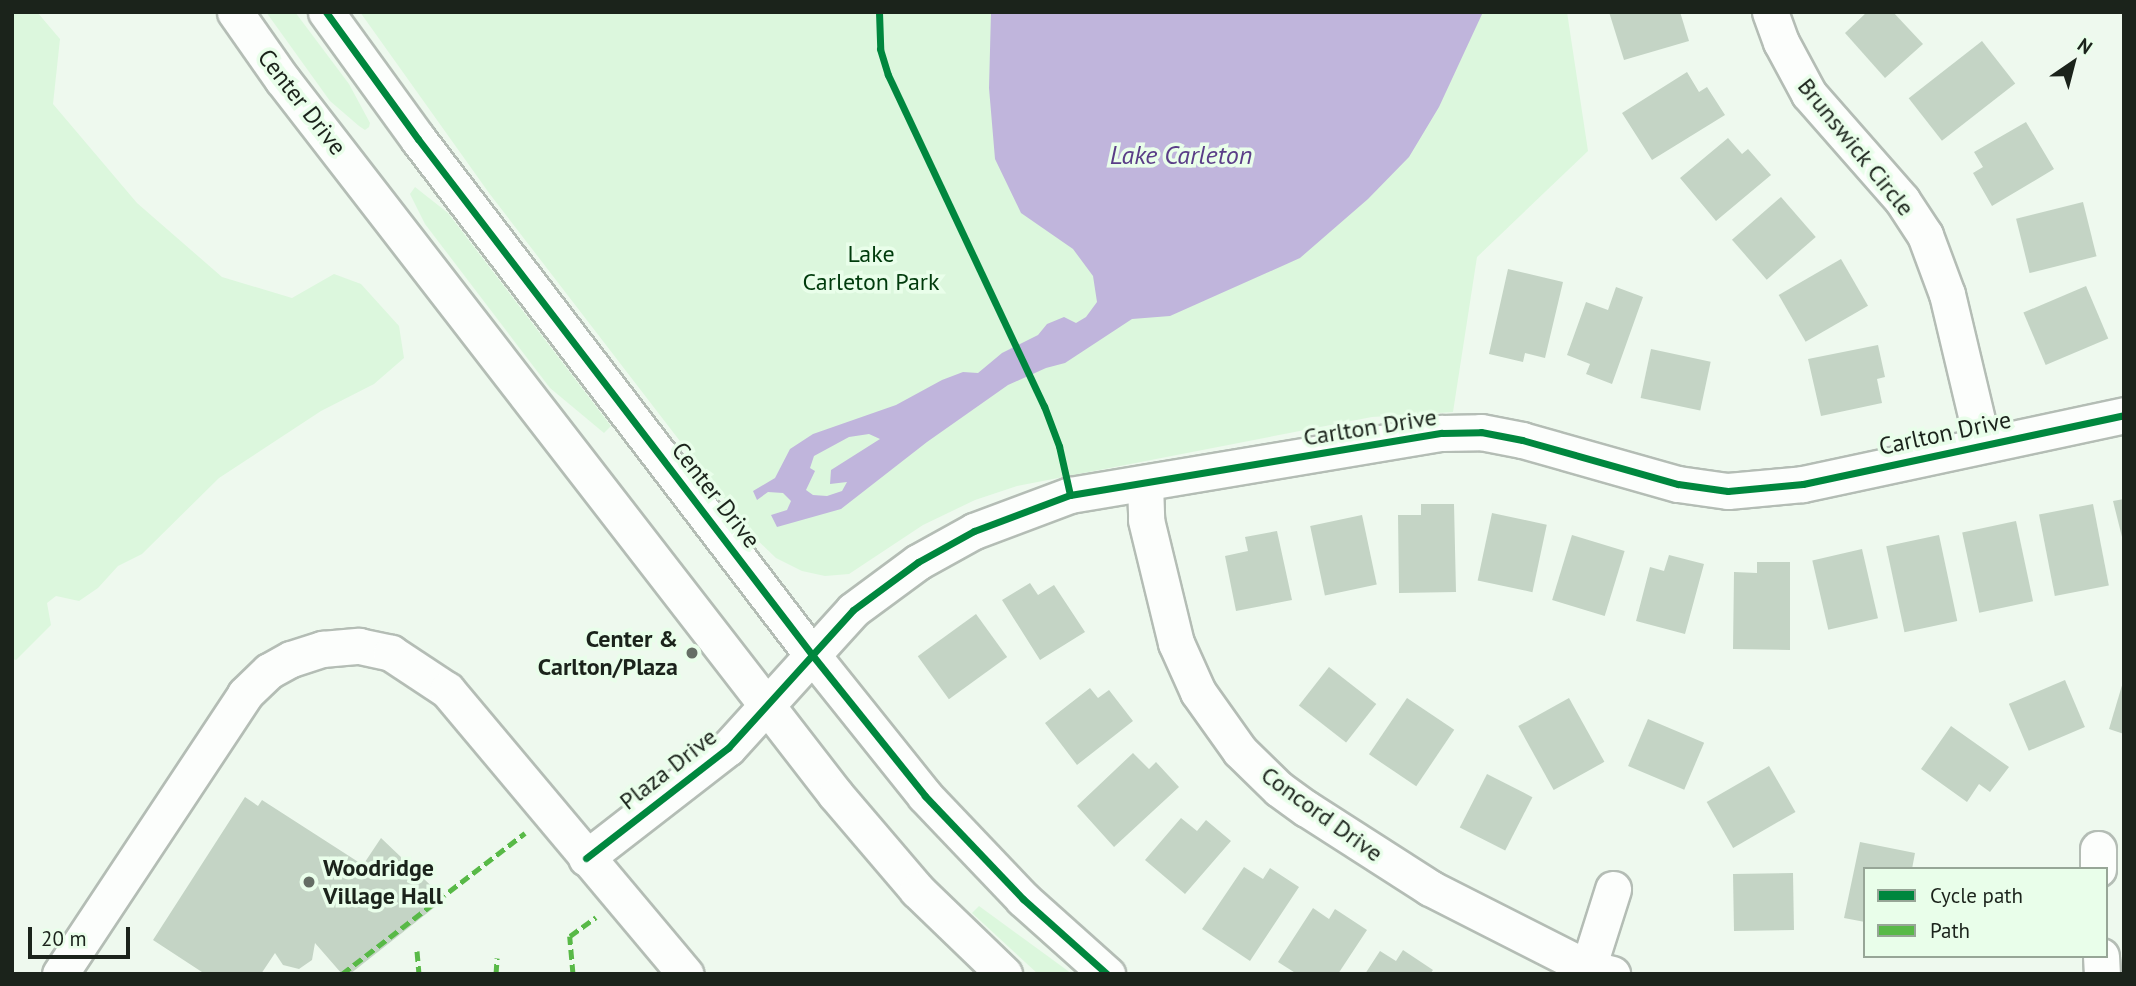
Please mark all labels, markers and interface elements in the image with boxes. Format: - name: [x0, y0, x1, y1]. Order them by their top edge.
- north arrow: [2038, 28, 2108, 98]
- text: N: [2073, 32, 2097, 59]
- street label: Center Drive: [252, 43, 352, 161]
- street label: Brunswick Circle: [1791, 72, 1921, 222]
- water label: Lake Carleton: [1110, 139, 1252, 171]
- park label: Lake Carleton Park: [803, 240, 939, 296]
- street label: Carlton Drive: [1301, 402, 1439, 452]
- street label: Carlton Drive: [1876, 405, 2014, 461]
- street label: Center Drive: [666, 436, 766, 554]
- place label: Center & Carlton/Plaza: [538, 625, 678, 681]
- marker: Center & Carlton/Plaza: [684, 645, 700, 661]
- street label: Plaza Drive: [614, 722, 722, 816]
- street label: Concord Drive: [1256, 760, 1388, 868]
- place label: Woodridge Village Hall: [323, 854, 443, 910]
- legend: [1863, 867, 2108, 958]
- marker: Woodridge Village Hall: [301, 874, 317, 890]
- text: Cycle path: [1930, 882, 2023, 909]
- scale bar: [32, 912, 133, 956]
- text: Path: [1930, 917, 1970, 944]
- text: 20 m: [41, 925, 87, 952]

